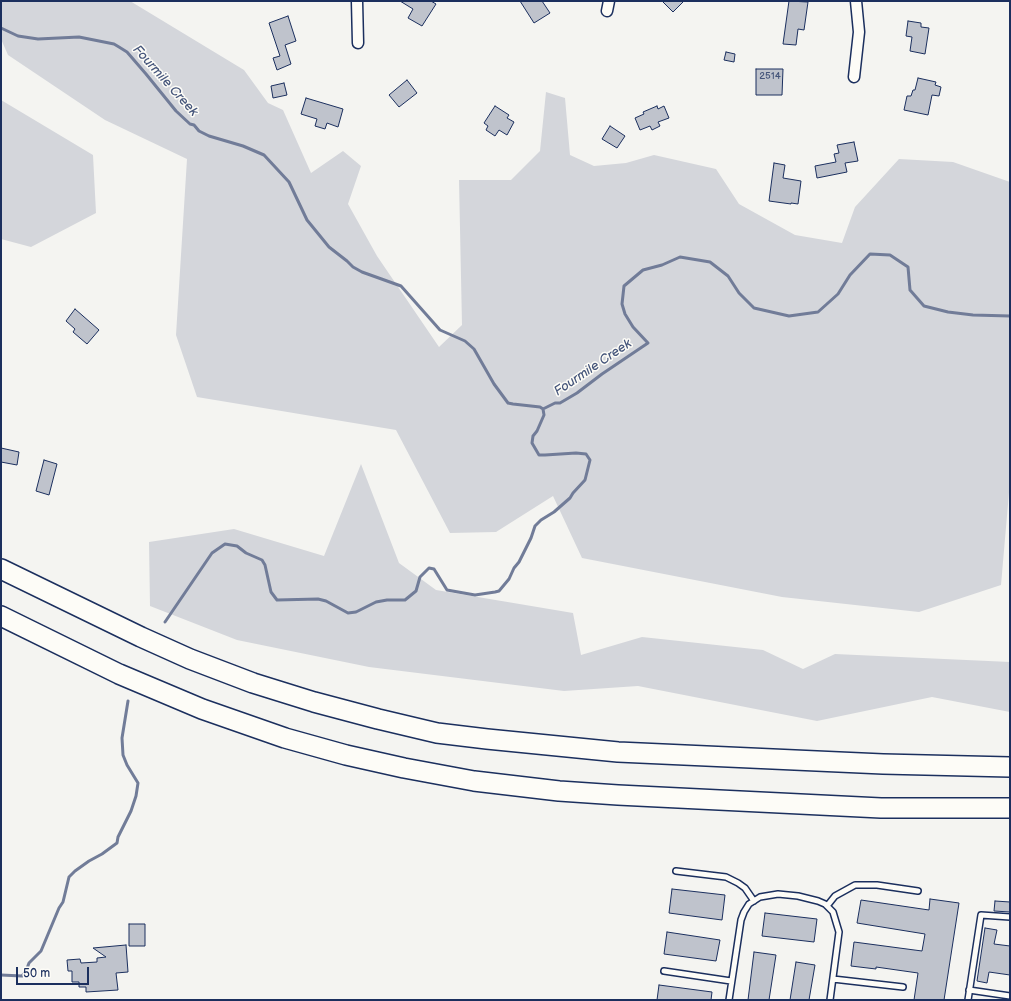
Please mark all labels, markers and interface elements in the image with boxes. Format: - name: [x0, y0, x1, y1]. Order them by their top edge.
- water label: Fourmile Creek: [129, 42, 201, 120]
- house number: 2514: [759, 70, 781, 82]
- water label: Fourmile Creek: [551, 336, 635, 400]
- scale bar: [18, 959, 91, 985]
- text: 50 m: [23, 966, 50, 981]

